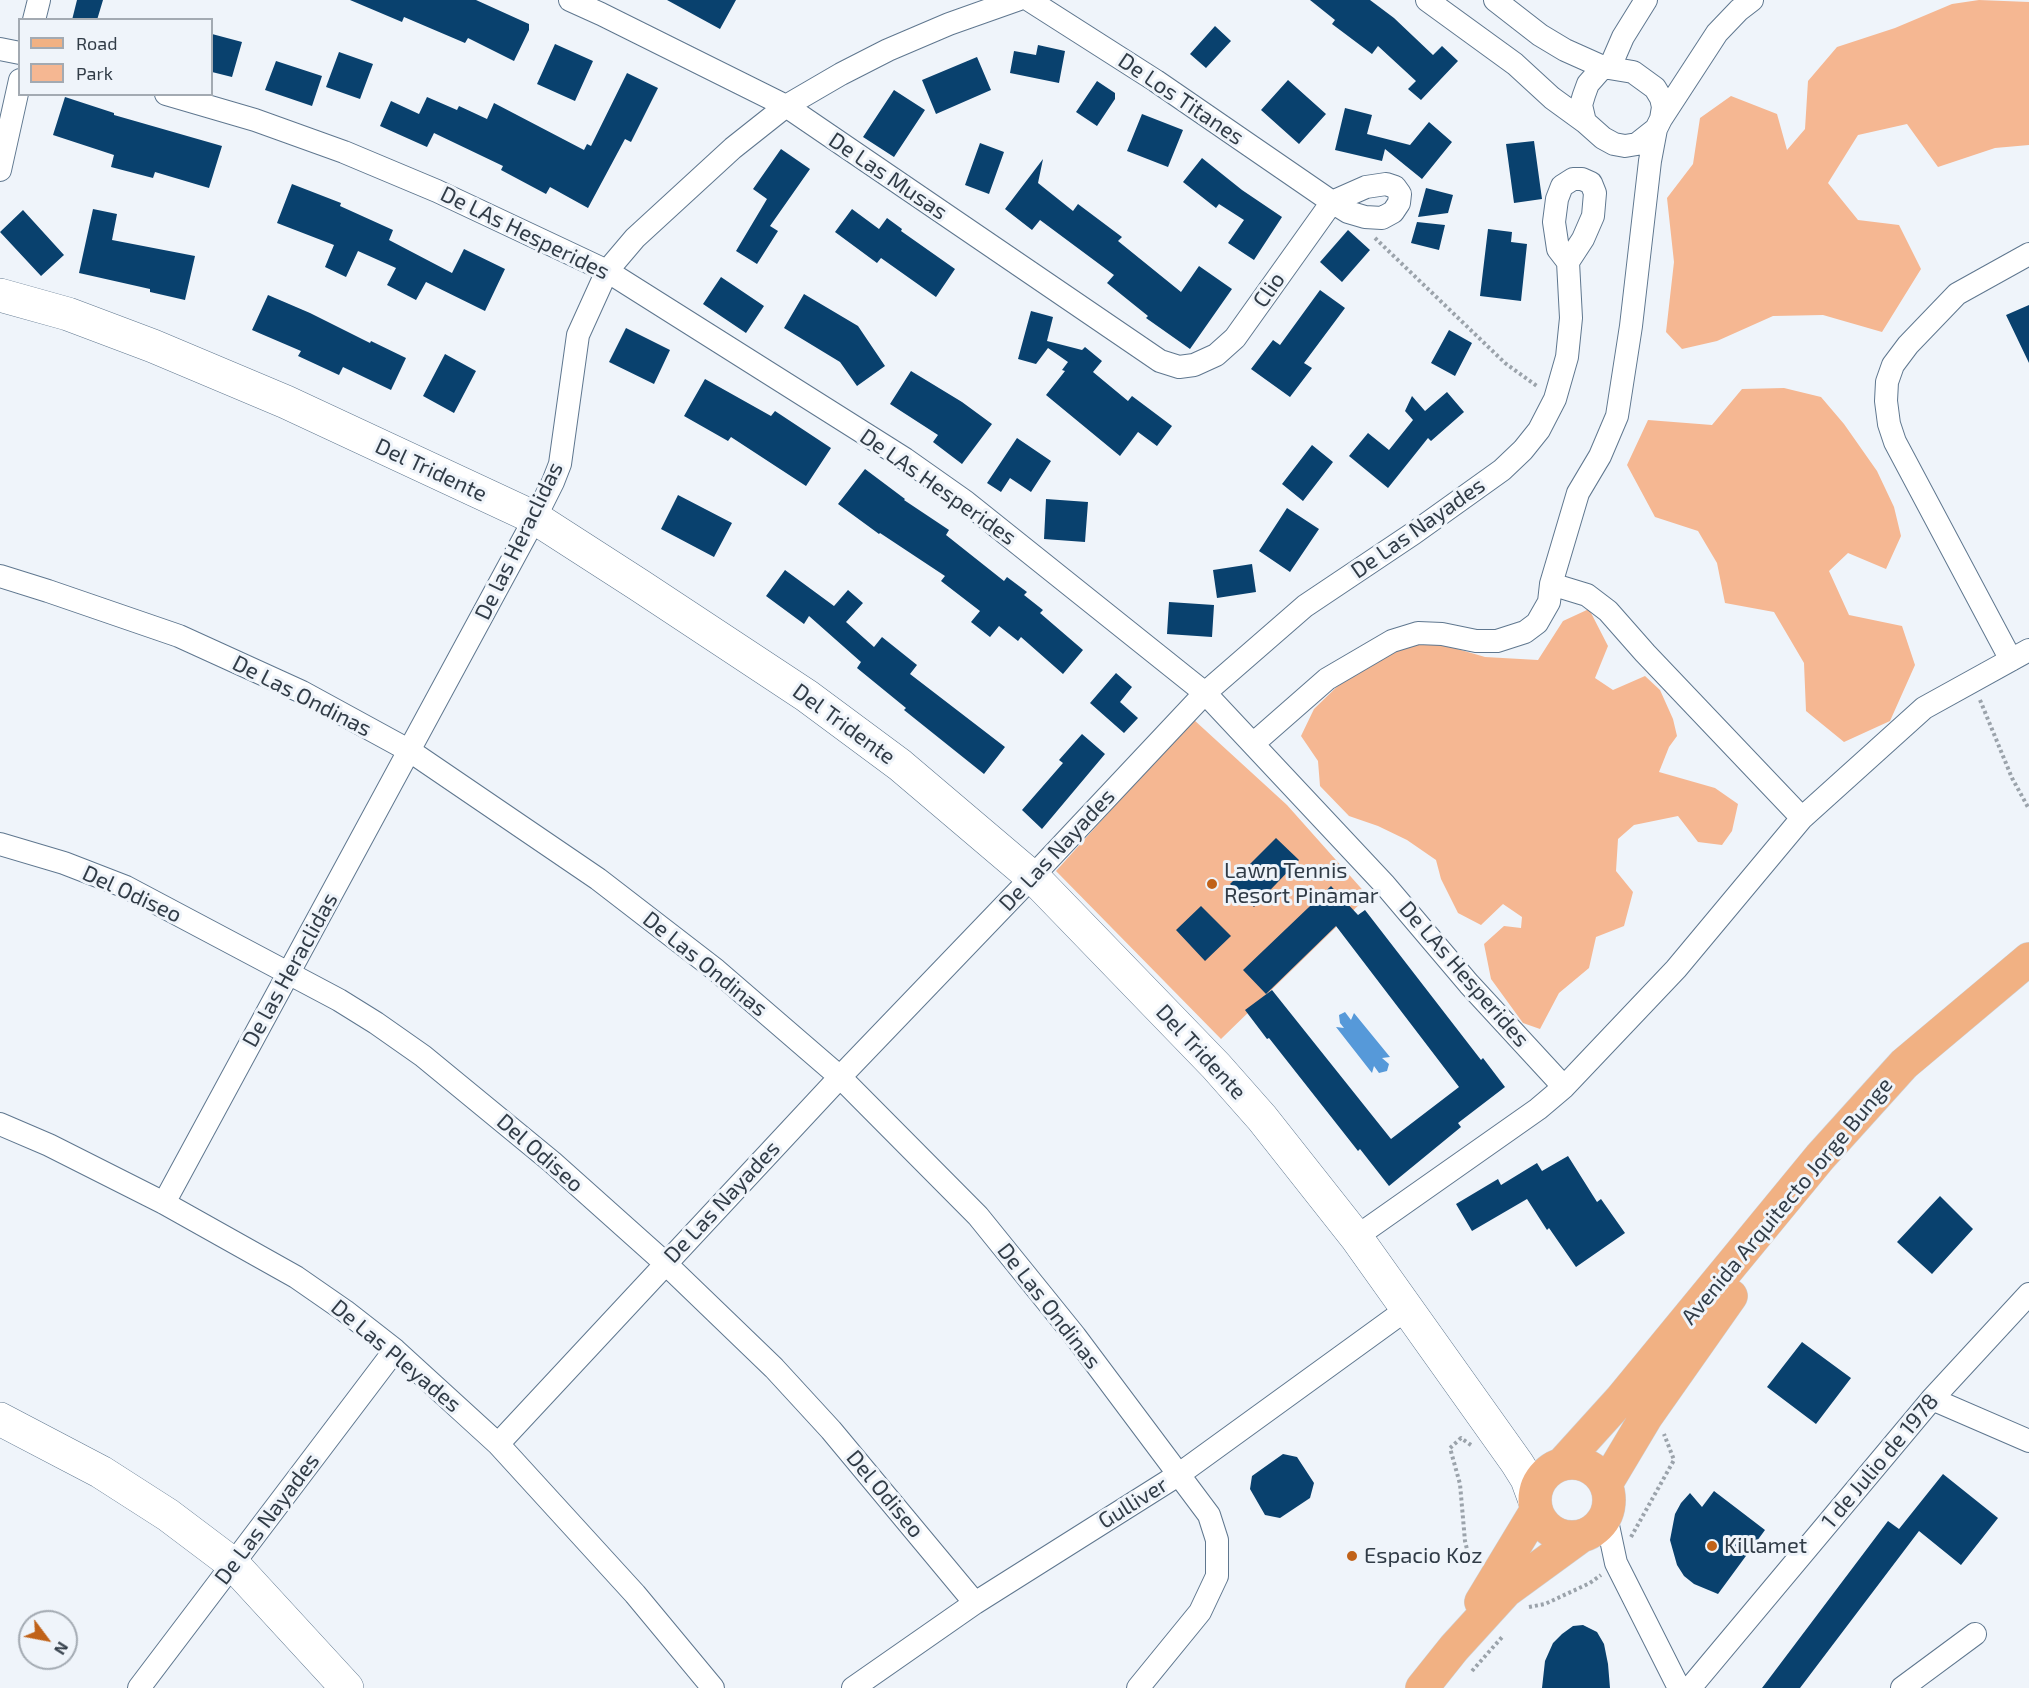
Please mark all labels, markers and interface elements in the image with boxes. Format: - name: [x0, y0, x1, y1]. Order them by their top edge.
- legend: [18, 18, 213, 96]
- text: Road: [76, 32, 117, 54]
- street label: De Los Titanes: [1113, 47, 1249, 151]
- text: Park: [76, 62, 113, 84]
- street label: De Las Musas: [824, 127, 952, 225]
- street label: De LAs Hesperides: [436, 181, 614, 285]
- street label: Clio: [1248, 267, 1290, 313]
- street label: De LAs Hesperides: [855, 423, 1021, 551]
- street label: Del Tridente: [371, 433, 491, 507]
- street label: De las Heraclidas: [469, 458, 569, 624]
- street label: De Las Nayades: [1346, 472, 1490, 584]
- street label: De Las Ondinas: [228, 650, 376, 742]
- street label: Del Tridente: [788, 678, 900, 770]
- street label: De Las Nayades: [994, 783, 1120, 917]
- place label: Lawn Tennis Resort Pinamar: [1224, 858, 1379, 909]
- street label: Del Odiseo: [78, 860, 186, 928]
- marker: Lawn Tennis Resort Pinamar: [1205, 877, 1219, 891]
- street label: De las Heraclidas: [237, 888, 343, 1052]
- street label: De LAs Hesperides: [1394, 896, 1534, 1052]
- street label: De Las Ondinas: [637, 906, 773, 1022]
- street label: Del Tridente: [1150, 999, 1252, 1105]
- street label: Avenida Arquitecto Jorge Bunge: [1676, 1072, 1898, 1330]
- street label: Del Odiseo: [491, 1108, 589, 1198]
- street label: De Las Nayades: [659, 1135, 785, 1269]
- street label: De Las Ondinas: [992, 1238, 1106, 1374]
- street label: De Las Pleyades: [326, 1294, 466, 1418]
- street label: 1 de Julio de 1978: [1816, 1388, 1944, 1534]
- street label: Del Odiseo: [841, 1445, 929, 1543]
- street label: De Las Nayades: [209, 1448, 325, 1590]
- street label: Gulliver: [1093, 1471, 1173, 1535]
- place label: Killamet: [1724, 1533, 1807, 1559]
- marker: Killamet: [1705, 1539, 1719, 1553]
- place label: Espacio Koz: [1364, 1543, 1482, 1569]
- marker: Espacio Koz: [1345, 1549, 1359, 1563]
- north arrow: [18, 1610, 78, 1670]
- text: N: [51, 1639, 73, 1659]

